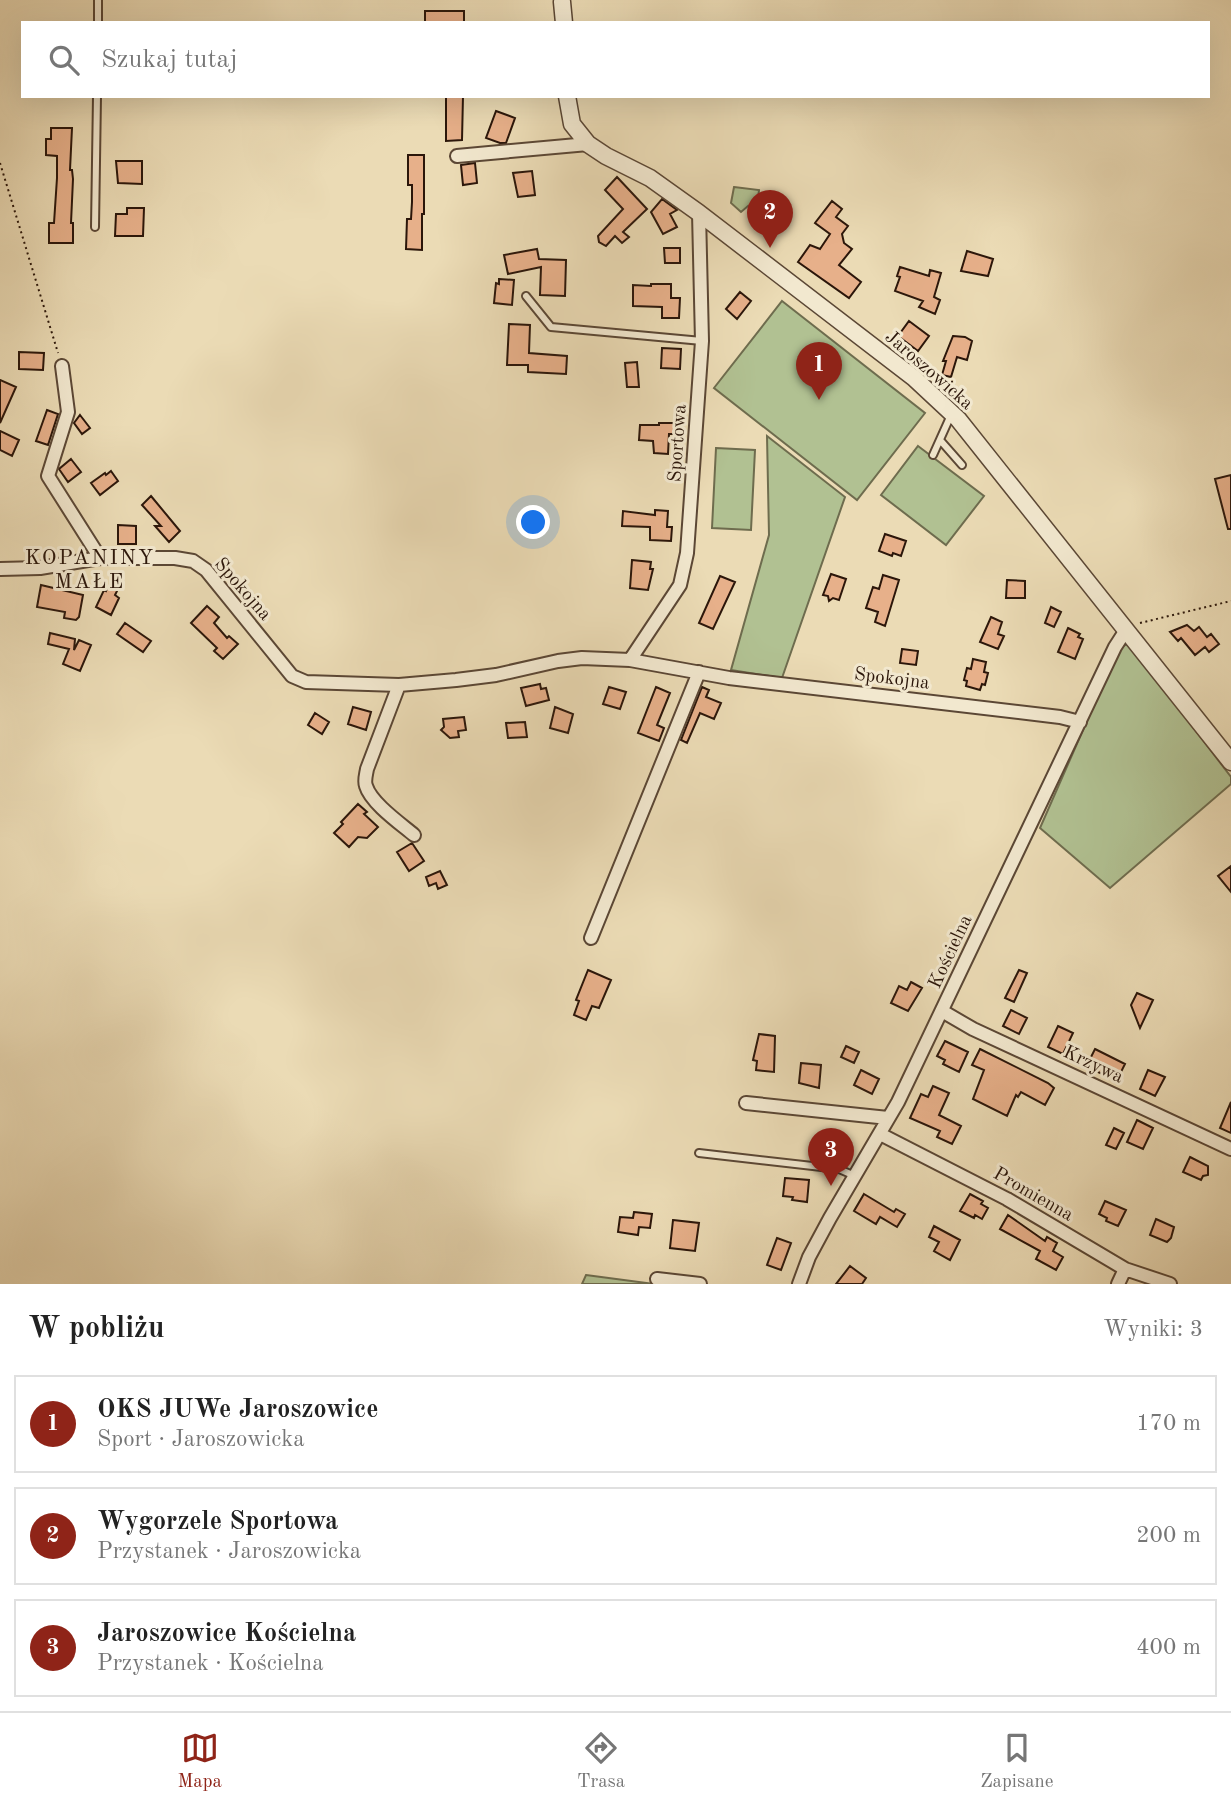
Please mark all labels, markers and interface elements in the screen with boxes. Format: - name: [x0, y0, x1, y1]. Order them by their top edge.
- search box: [21, 21, 1210, 98]
- icon: search: [45, 41, 83, 79]
- text: Szukaj tutaj: [101, 47, 238, 73]
- pin: 2: [747, 190, 793, 248]
- street label: Jaroszowicka: [881, 328, 977, 415]
- pin: 1: [796, 342, 842, 400]
- street label: Sportowa: [666, 403, 691, 483]
- your location: [516, 505, 550, 539]
- district label: KOPANINY MAŁE: [25, 548, 155, 593]
- street label: Spokojna: [210, 555, 275, 625]
- street label: Spokojna: [853, 665, 931, 694]
- street label: Kościelna: [926, 912, 977, 992]
- street label: Krzywa: [1060, 1043, 1127, 1088]
- pin: 3: [808, 1128, 854, 1186]
- street label: Promienna: [989, 1165, 1077, 1226]
- text: W pobliżu: [28, 1314, 164, 1344]
- text: Wyniki: 3: [1103, 1318, 1203, 1341]
- text: OKS JUWe Jaroszowice: [97, 1397, 378, 1423]
- text: 1: [46, 1412, 60, 1435]
- text: 170 m: [1136, 1412, 1201, 1435]
- text: Sport · Jaroszowicka: [97, 1428, 305, 1451]
- text: Wygorzele Sportowa: [97, 1509, 338, 1535]
- text: 2: [46, 1524, 60, 1547]
- text: 200 m: [1136, 1524, 1201, 1547]
- text: Przystanek · Jaroszowicka: [97, 1540, 361, 1563]
- text: Jaroszowice Kościelna: [97, 1621, 356, 1647]
- text: 3: [46, 1636, 60, 1659]
- text: 400 m: [1136, 1636, 1201, 1659]
- text: Przystanek · Kościelna: [97, 1652, 324, 1675]
- tab: Mapa: [177, 1729, 222, 1794]
- tab: Trasa: [577, 1729, 625, 1794]
- tab: Zapisane: [980, 1729, 1054, 1794]

